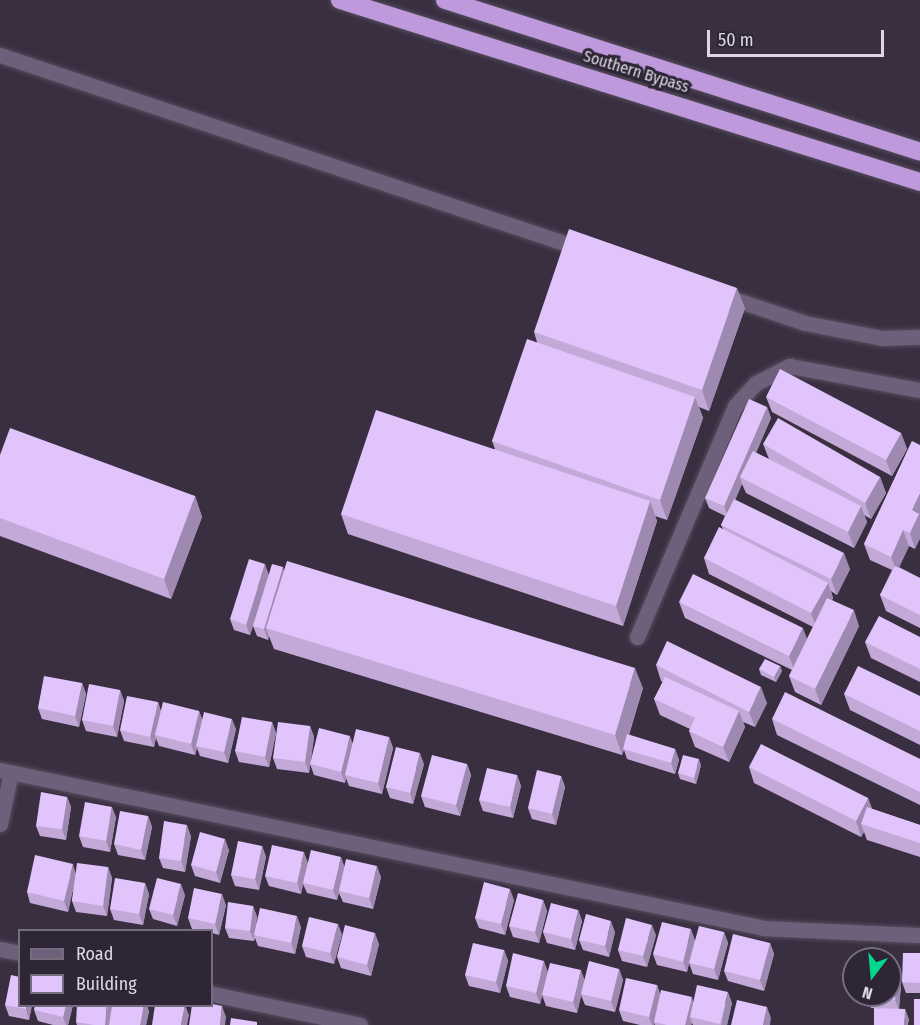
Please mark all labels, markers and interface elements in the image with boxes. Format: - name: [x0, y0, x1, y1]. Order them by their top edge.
- scale bar: [710, 18, 887, 56]
- text: 50 m: [718, 29, 754, 51]
- street label: Southern Bypass: [581, 47, 691, 97]
- legend: [18, 929, 213, 1007]
- text: Road: [76, 943, 113, 965]
- north arrow: [842, 947, 902, 1007]
- text: Building: [76, 973, 137, 995]
- text: N: [860, 982, 875, 1003]

